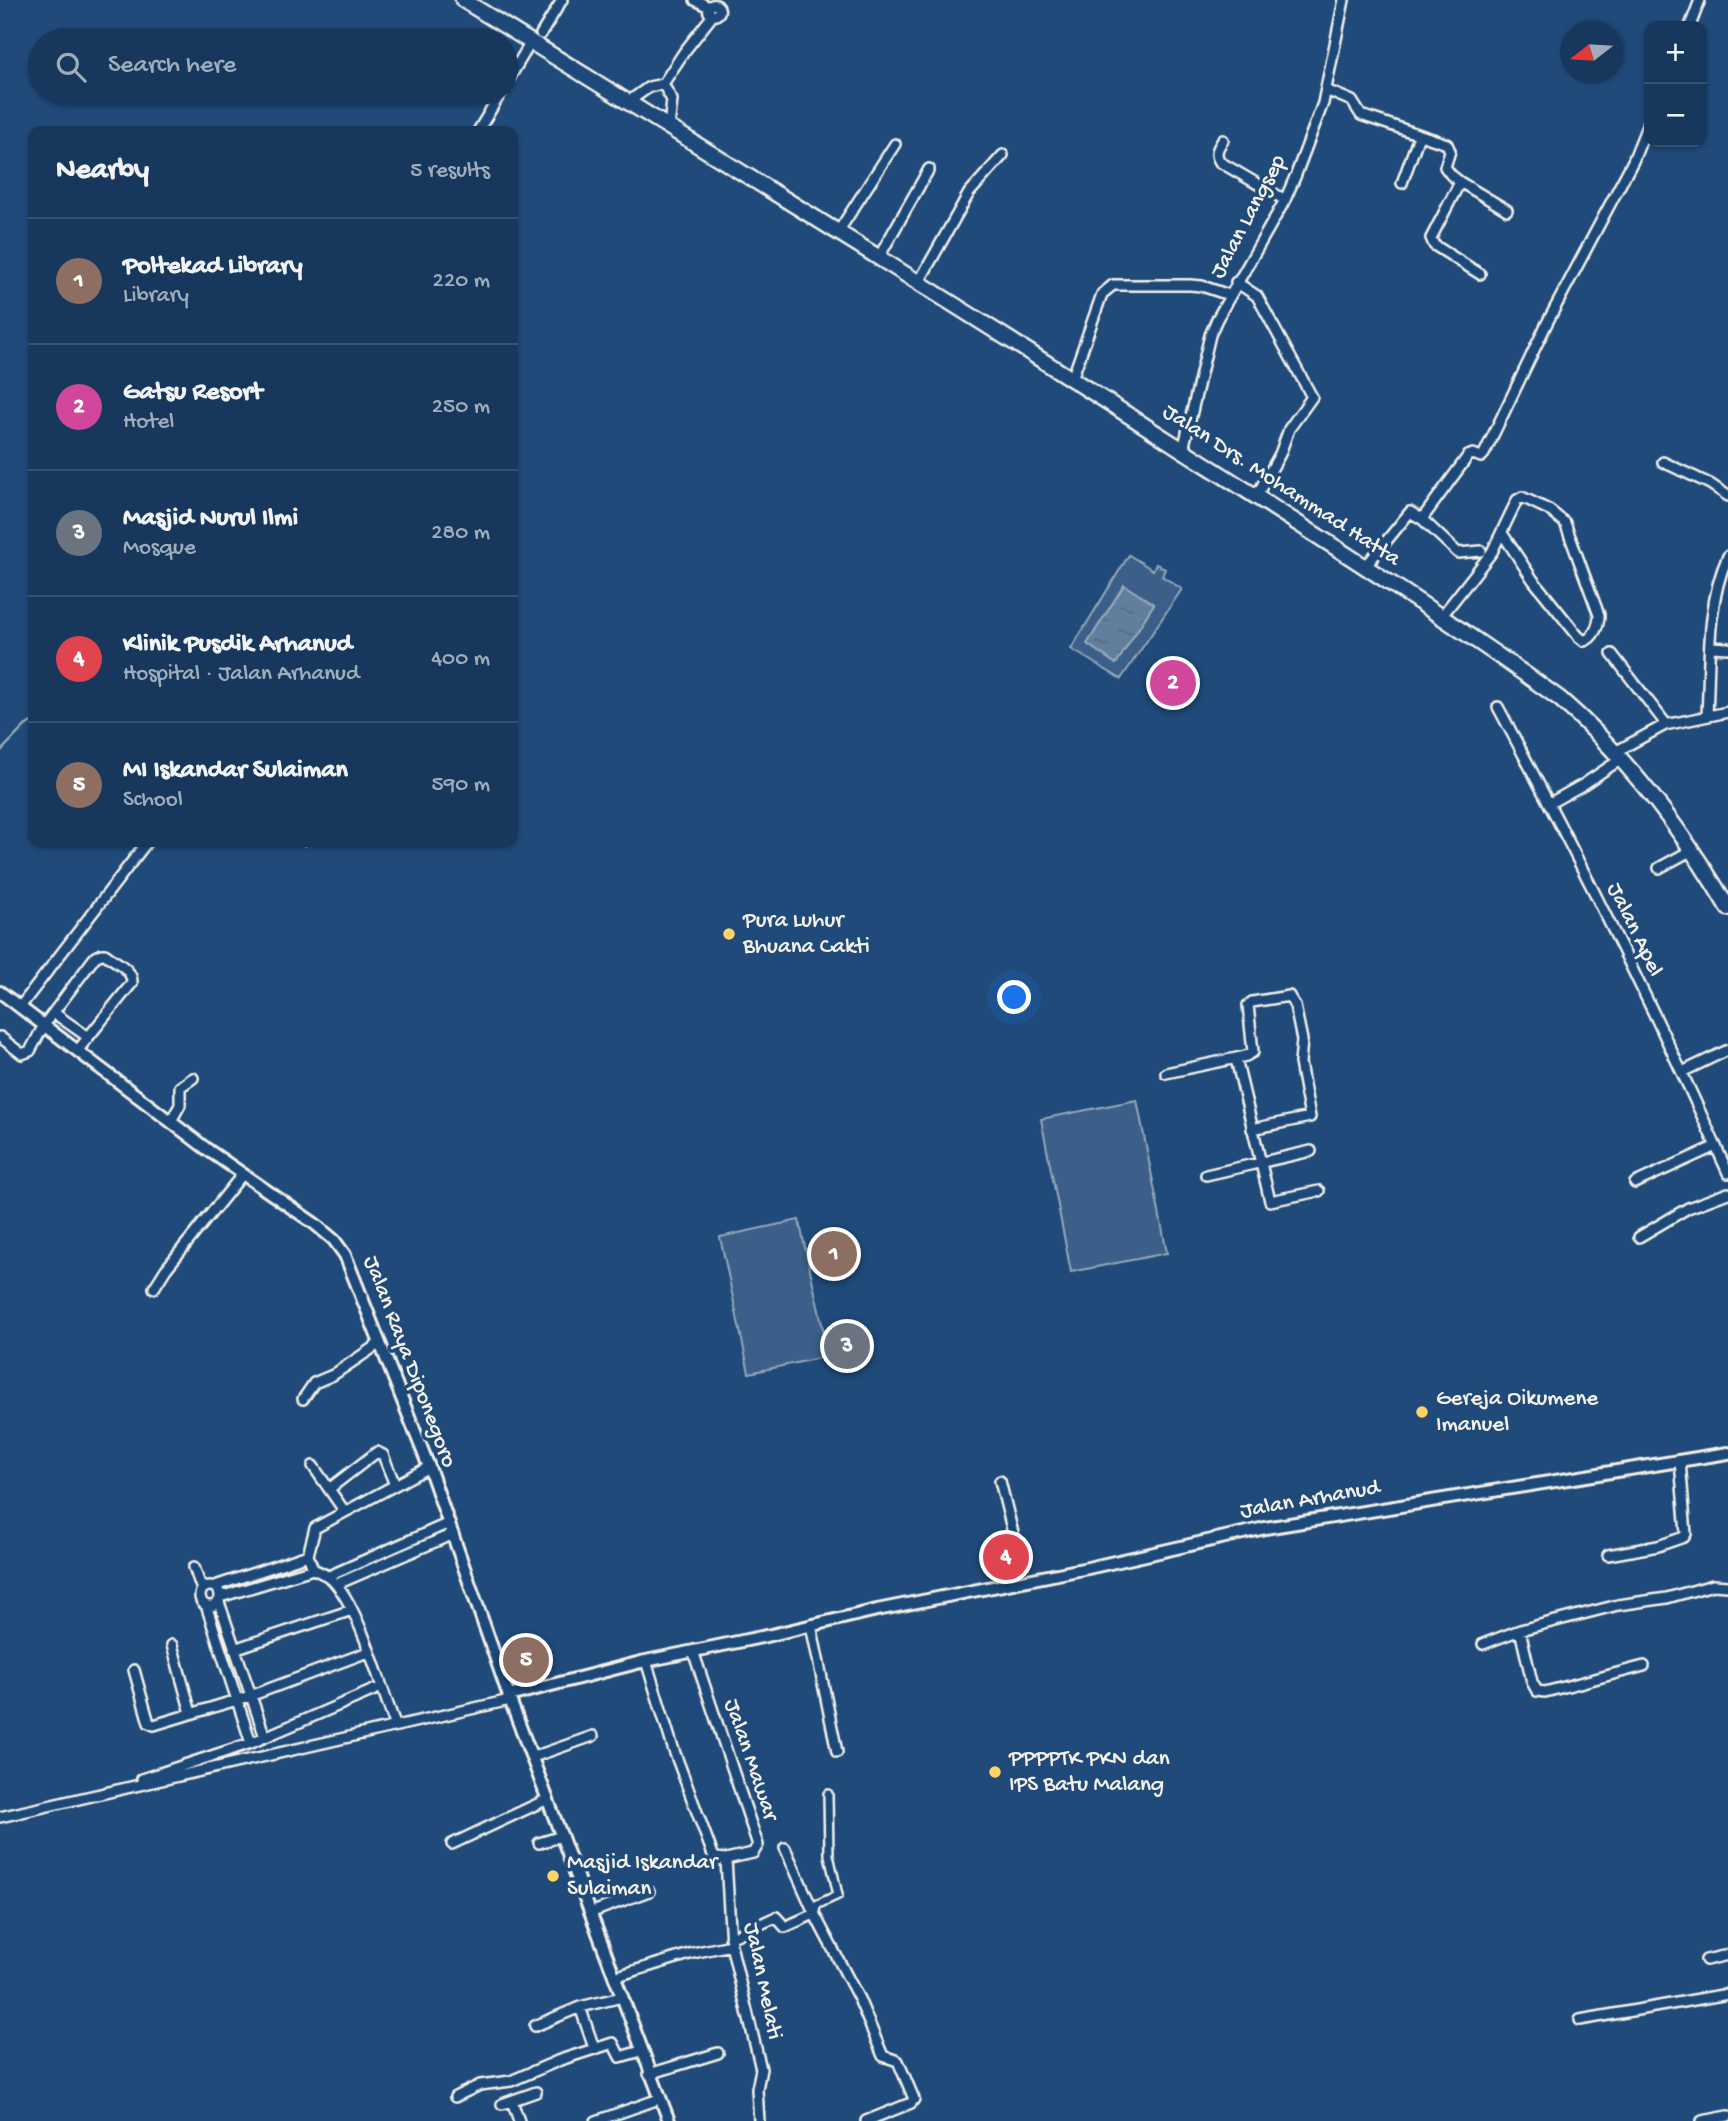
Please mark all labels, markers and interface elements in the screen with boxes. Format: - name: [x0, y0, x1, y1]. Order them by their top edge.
- north arrow: [1560, 21, 1623, 84]
- map controls: [1644, 21, 1707, 147]
- button: +: [1644, 21, 1707, 84]
- search box: [28, 28, 518, 105]
- icon: search: [52, 48, 90, 86]
- text: Search here: [108, 51, 236, 82]
- button: −: [1644, 84, 1707, 147]
- street label: Jalan Langsep: [1205, 151, 1293, 283]
- text: Nearby: [56, 154, 149, 189]
- text: 5 results: [410, 158, 490, 185]
- text: Poltekad Library: [123, 252, 303, 283]
- text: 1: [74, 268, 84, 295]
- text: 220 m: [433, 268, 490, 295]
- text: Library: [123, 283, 189, 310]
- text: Gatsu Resort: [123, 378, 262, 409]
- text: 2: [73, 394, 85, 421]
- text: 250 m: [432, 394, 490, 421]
- street label: Jalan Drs. Mohammad Hatta: [1157, 399, 1406, 574]
- text: Hotel: [123, 409, 174, 436]
- text: Masjid Nurul Ilmi: [123, 504, 298, 535]
- text: 3: [73, 520, 85, 547]
- text: 280 m: [431, 520, 490, 547]
- text: Mosque: [123, 535, 196, 562]
- text: Klinik Pusdik Arhanud: [123, 630, 352, 661]
- text: 4: [74, 646, 84, 673]
- text: 400 m: [431, 646, 490, 673]
- pin: 2: [1150, 657, 1196, 709]
- text: Hospital · Jalan Arhanud: [123, 661, 359, 688]
- text: MI Iskandar Sulaiman: [123, 756, 348, 787]
- text: 5: [73, 772, 85, 799]
- text: 590 m: [432, 772, 490, 799]
- text: School: [123, 787, 183, 814]
- street label: Jalan Apel: [1600, 879, 1668, 981]
- place label: Pura Luhur Bhuana Cakti: [742, 908, 870, 961]
- marker: Pura Luhur Bhuana Cakti: [721, 926, 737, 942]
- your location: [997, 980, 1031, 1014]
- pin: 1: [811, 1228, 857, 1280]
- street label: Jalan Raya Diponegoro: [356, 1252, 462, 1472]
- pin: 3: [824, 1320, 870, 1372]
- place label: Gereja Oikumene Imanuel: [1436, 1386, 1599, 1439]
- marker: Gereja Oikumene Imanuel: [1414, 1404, 1430, 1420]
- street label: Jalan Arhanud: [1238, 1474, 1383, 1526]
- pin: 4: [983, 1531, 1029, 1583]
- pin: 5: [503, 1634, 549, 1686]
- street label: Jalan Mawar: [717, 1696, 784, 1826]
- place label: PPPPTK PKN dan IPS Batu Malang: [1008, 1746, 1170, 1799]
- marker: PPPPTK PKN dan IPS Batu Malang: [987, 1764, 1003, 1780]
- place label: Masjid Iskandar Sulaiman: [567, 1850, 719, 1903]
- marker: Masjid Iskandar Sulaiman: [545, 1868, 561, 1884]
- street label: Jalan Melati: [736, 1920, 788, 2042]

